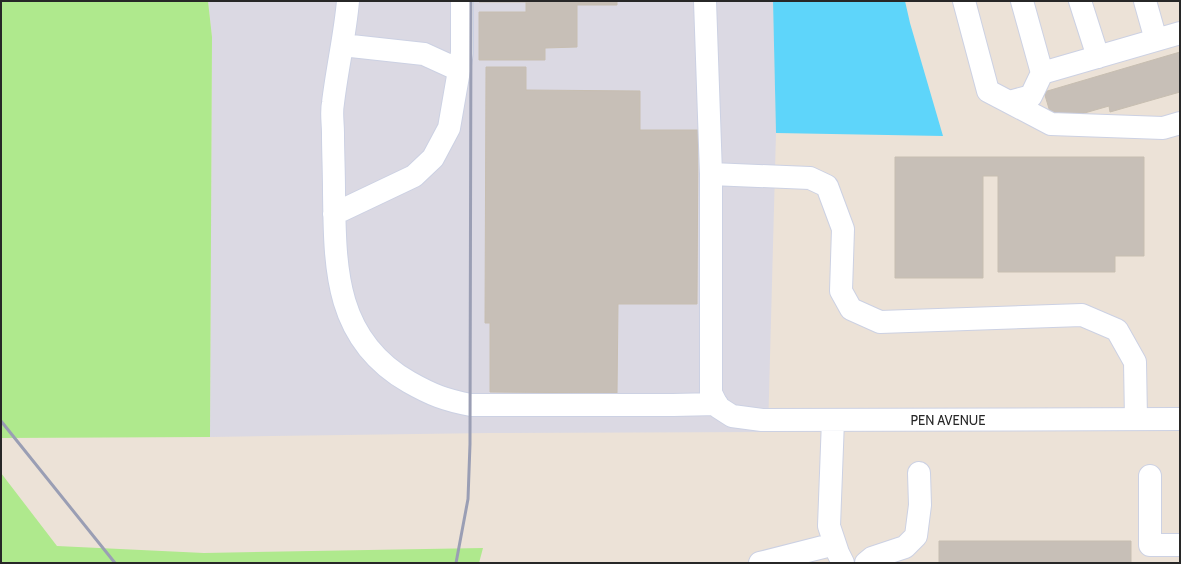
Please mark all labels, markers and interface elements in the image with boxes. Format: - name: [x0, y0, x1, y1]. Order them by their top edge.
- street label: PEN AVENUE: [911, 412, 985, 428]

